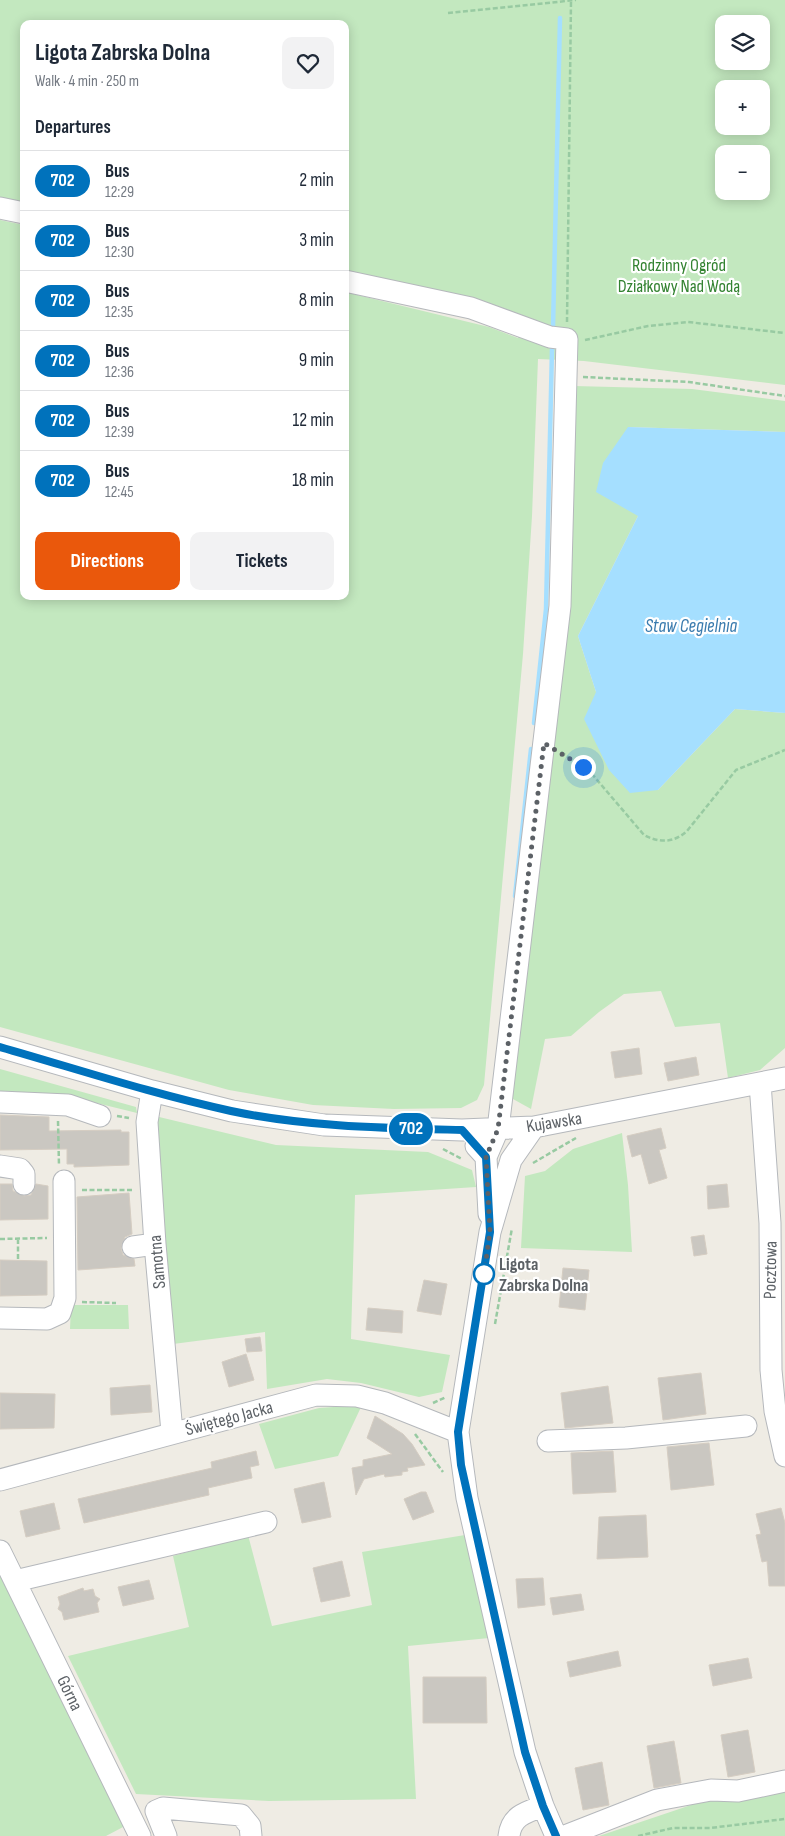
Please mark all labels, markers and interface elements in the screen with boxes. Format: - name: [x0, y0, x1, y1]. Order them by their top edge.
- map controls: [715, 15, 770, 200]
- button: layers: [715, 15, 770, 70]
- button: heart: [282, 37, 334, 89]
- text: Ligota Zabrska Dolna: [35, 38, 210, 67]
- text: Walk · 4 min · 250 m: [35, 72, 139, 91]
- button: +: [715, 80, 770, 135]
- text: Departures: [35, 116, 111, 139]
- button: −: [715, 145, 770, 200]
- text: Bus: [105, 160, 130, 183]
- text: 2 min: [299, 169, 334, 192]
- text: 702: [50, 170, 75, 191]
- text: 12:29: [105, 183, 134, 202]
- text: Bus: [105, 220, 130, 243]
- text: 3 min: [299, 229, 334, 252]
- text: 702: [50, 230, 75, 251]
- text: 12:30: [105, 243, 134, 262]
- park label: Rodzinny Ogród Działkowy Nad Wodą: [618, 255, 740, 297]
- text: Bus: [105, 280, 130, 303]
- text: 8 min: [299, 289, 334, 312]
- text: 702: [50, 290, 75, 311]
- text: 12:35: [105, 303, 134, 322]
- text: Bus: [105, 340, 130, 363]
- text: 9 min: [299, 349, 334, 372]
- text: 702: [50, 350, 75, 371]
- text: 12:36: [105, 363, 134, 382]
- text: Bus: [105, 400, 130, 423]
- text: 12 min: [292, 409, 334, 432]
- text: 702: [50, 410, 75, 431]
- text: 12:39: [105, 423, 134, 442]
- text: Bus: [105, 460, 130, 483]
- text: 18 min: [292, 469, 334, 492]
- text: 702: [50, 470, 75, 491]
- text: 12:45: [105, 483, 134, 502]
- button: Directions: [35, 532, 180, 590]
- button: Tickets: [190, 532, 334, 590]
- water label: Staw Cegielnia: [645, 615, 737, 638]
- your location: [571, 755, 596, 780]
- street label: Kujawska: [525, 1108, 583, 1137]
- line badge: 702: [382, 1113, 440, 1145]
- text: 702: [399, 1118, 423, 1139]
- street label: Samotna: [145, 1234, 170, 1290]
- street label: Pocztowa: [759, 1241, 782, 1299]
- place label: Ligota Zabrska Dolna: [499, 1254, 588, 1296]
- marker: Ligota Zabrska Dolna: [473, 1263, 495, 1285]
- street label: Świętego Jacka: [183, 1397, 275, 1440]
- street label: Górna: [52, 1672, 87, 1714]

